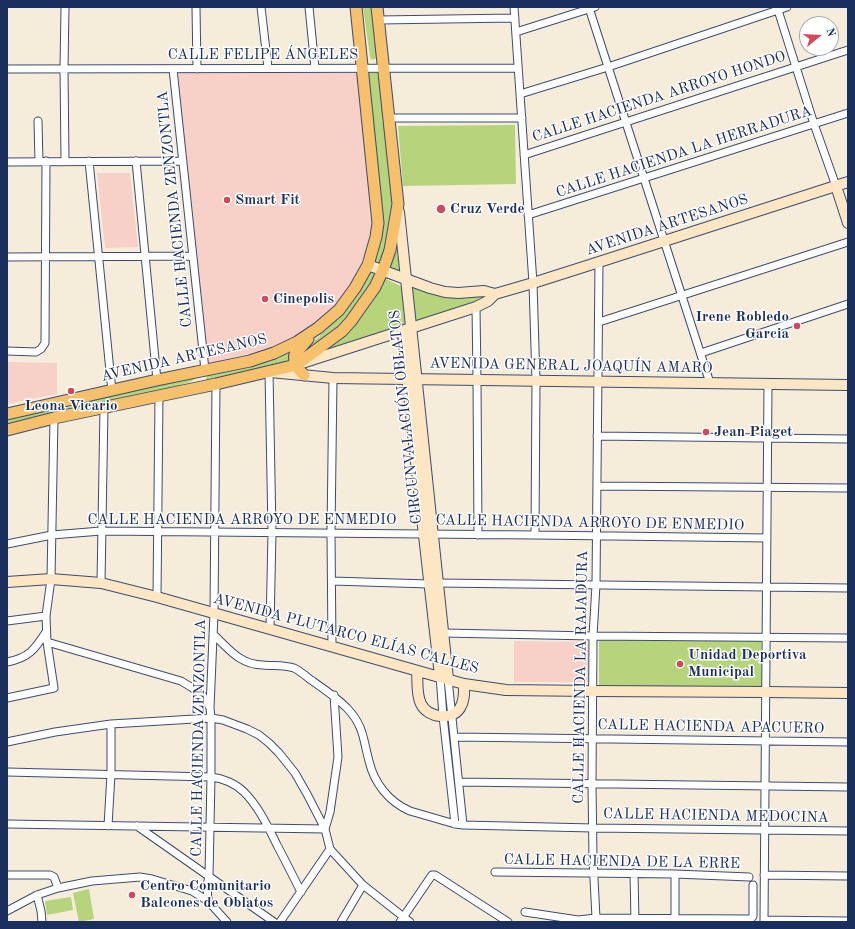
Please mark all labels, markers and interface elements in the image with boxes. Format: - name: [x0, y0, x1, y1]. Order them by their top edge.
- north arrow: [799, 16, 839, 56]
- text: N: [823, 27, 836, 38]
- street label: CALLE FELIPE ÁNGELES: [168, 46, 358, 64]
- street label: CALLE HACIENDA ARROYO HONDO: [530, 47, 788, 147]
- street label: CALLE HACIENDA ZENZONTLA: [154, 90, 196, 328]
- street label: CALLE HACIENDA LA HERRADURA: [554, 102, 814, 202]
- street label: AVENIDA ARTESANOS: [583, 190, 751, 260]
- place label: Smart Fit: [235, 191, 300, 209]
- marker: Smart Fit: [222, 195, 232, 205]
- place label: Cruz Verde: [450, 200, 525, 218]
- marker: Cruz Verde: [435, 203, 447, 215]
- place label: Cinepolis: [273, 290, 334, 308]
- marker: Cinepolis: [260, 294, 270, 304]
- place label: Irene Robledo Garcia: [695, 308, 789, 343]
- street label: CIRCUNVALACIÓN OBLATOS: [386, 309, 426, 525]
- marker: Irene Robledo Garcia: [792, 321, 802, 331]
- street label: AVENIDA ARTESANOS: [99, 330, 269, 386]
- street label: AVENIDA GENERAL JOAQUÍN AMARO: [429, 355, 713, 377]
- marker: Leona Vicario: [66, 386, 76, 396]
- place label: Leona Vicario: [24, 397, 118, 415]
- place label: Jean Piaget: [714, 423, 793, 441]
- marker: Jean Piaget: [701, 427, 711, 437]
- street label: CALLE HACIENDA ARROYO DE ENMEDIO: [88, 511, 396, 529]
- street label: CALLE HACIENDA ARROYO DE ENMEDIO: [435, 511, 745, 535]
- street label: CALLE HACIENDA LA RAJADURA: [570, 550, 592, 804]
- street label: AVENIDA PLUTARCO ELÍAS CALLES: [211, 590, 481, 678]
- street label: CALLE HACIENDA ZENZONTLA: [188, 619, 210, 857]
- place label: Unidad Deportiva Municipal: [688, 646, 807, 681]
- marker: Unidad Deportiva Municipal: [675, 659, 685, 669]
- street label: CALLE HACIENDA APACUERO: [597, 716, 825, 738]
- street label: CALLE HACIENDA MEDOCINA: [603, 805, 829, 827]
- street label: CALLE HACIENDA DE LA ERRE: [504, 851, 740, 873]
- place label: Centro Comunitario Balcones de Oblatos: [140, 877, 273, 912]
- marker: Centro Comunitario Balcones de Oblatos: [127, 890, 137, 900]

